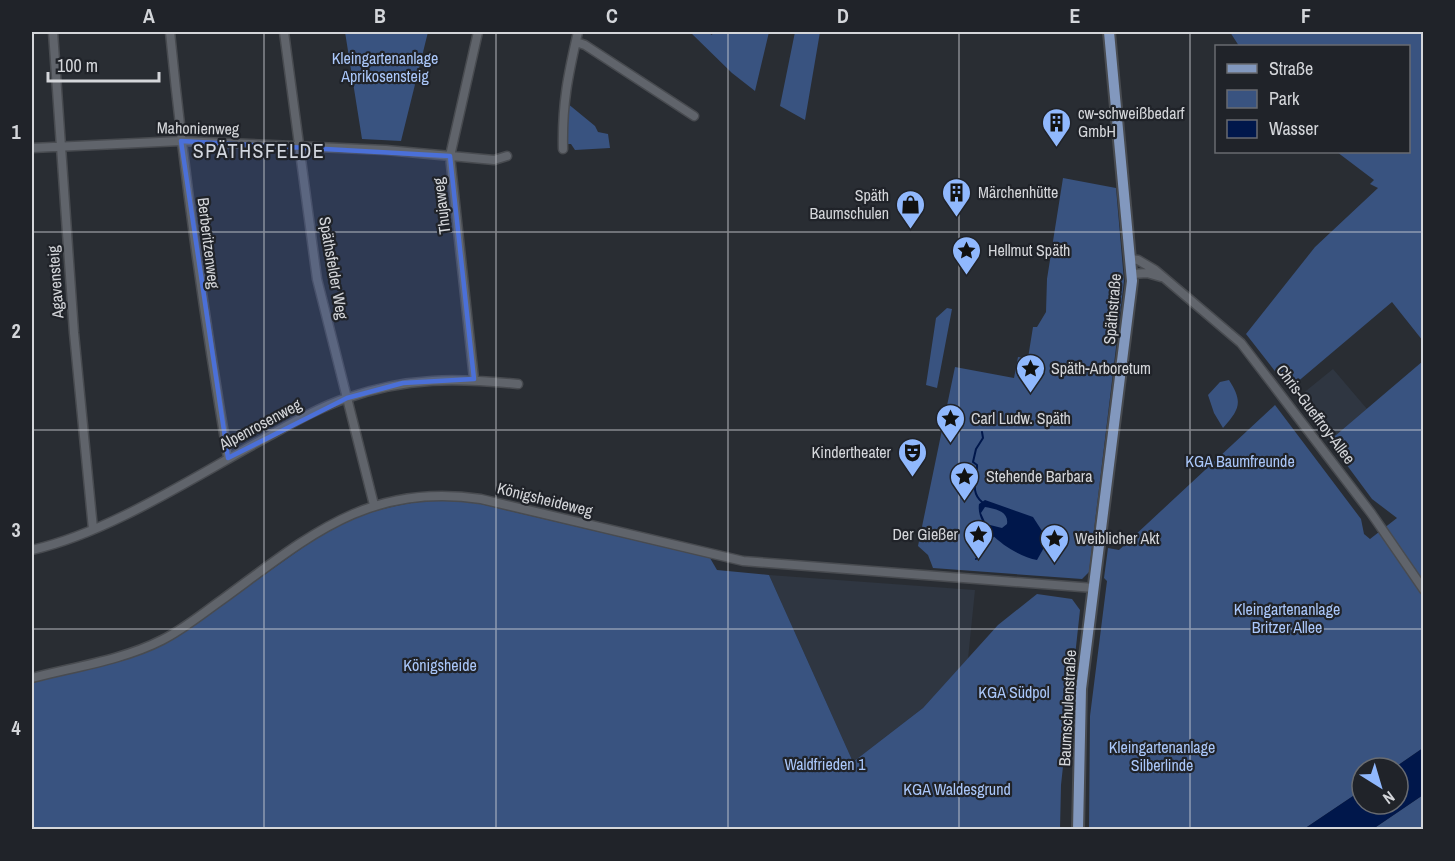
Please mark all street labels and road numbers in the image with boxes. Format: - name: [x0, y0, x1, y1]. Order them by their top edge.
- street label: Mahonienweg: [157, 116, 240, 140]
- street label: Thujaweg: [427, 176, 455, 236]
- street label: Berberitzenweg: [192, 196, 226, 291]
- street label: Späthsfelder Weg: [314, 215, 354, 322]
- street label: Agavensteig: [41, 244, 69, 320]
- street label: Späthstraße: [1098, 272, 1126, 346]
- street label: Chris-Gueffroy-Allee: [1271, 360, 1361, 468]
- street label: Alpenrosenweg: [214, 393, 306, 455]
- street label: Königsheideweg: [495, 477, 596, 522]
- street label: Baumschulenstraße: [1053, 649, 1081, 767]

